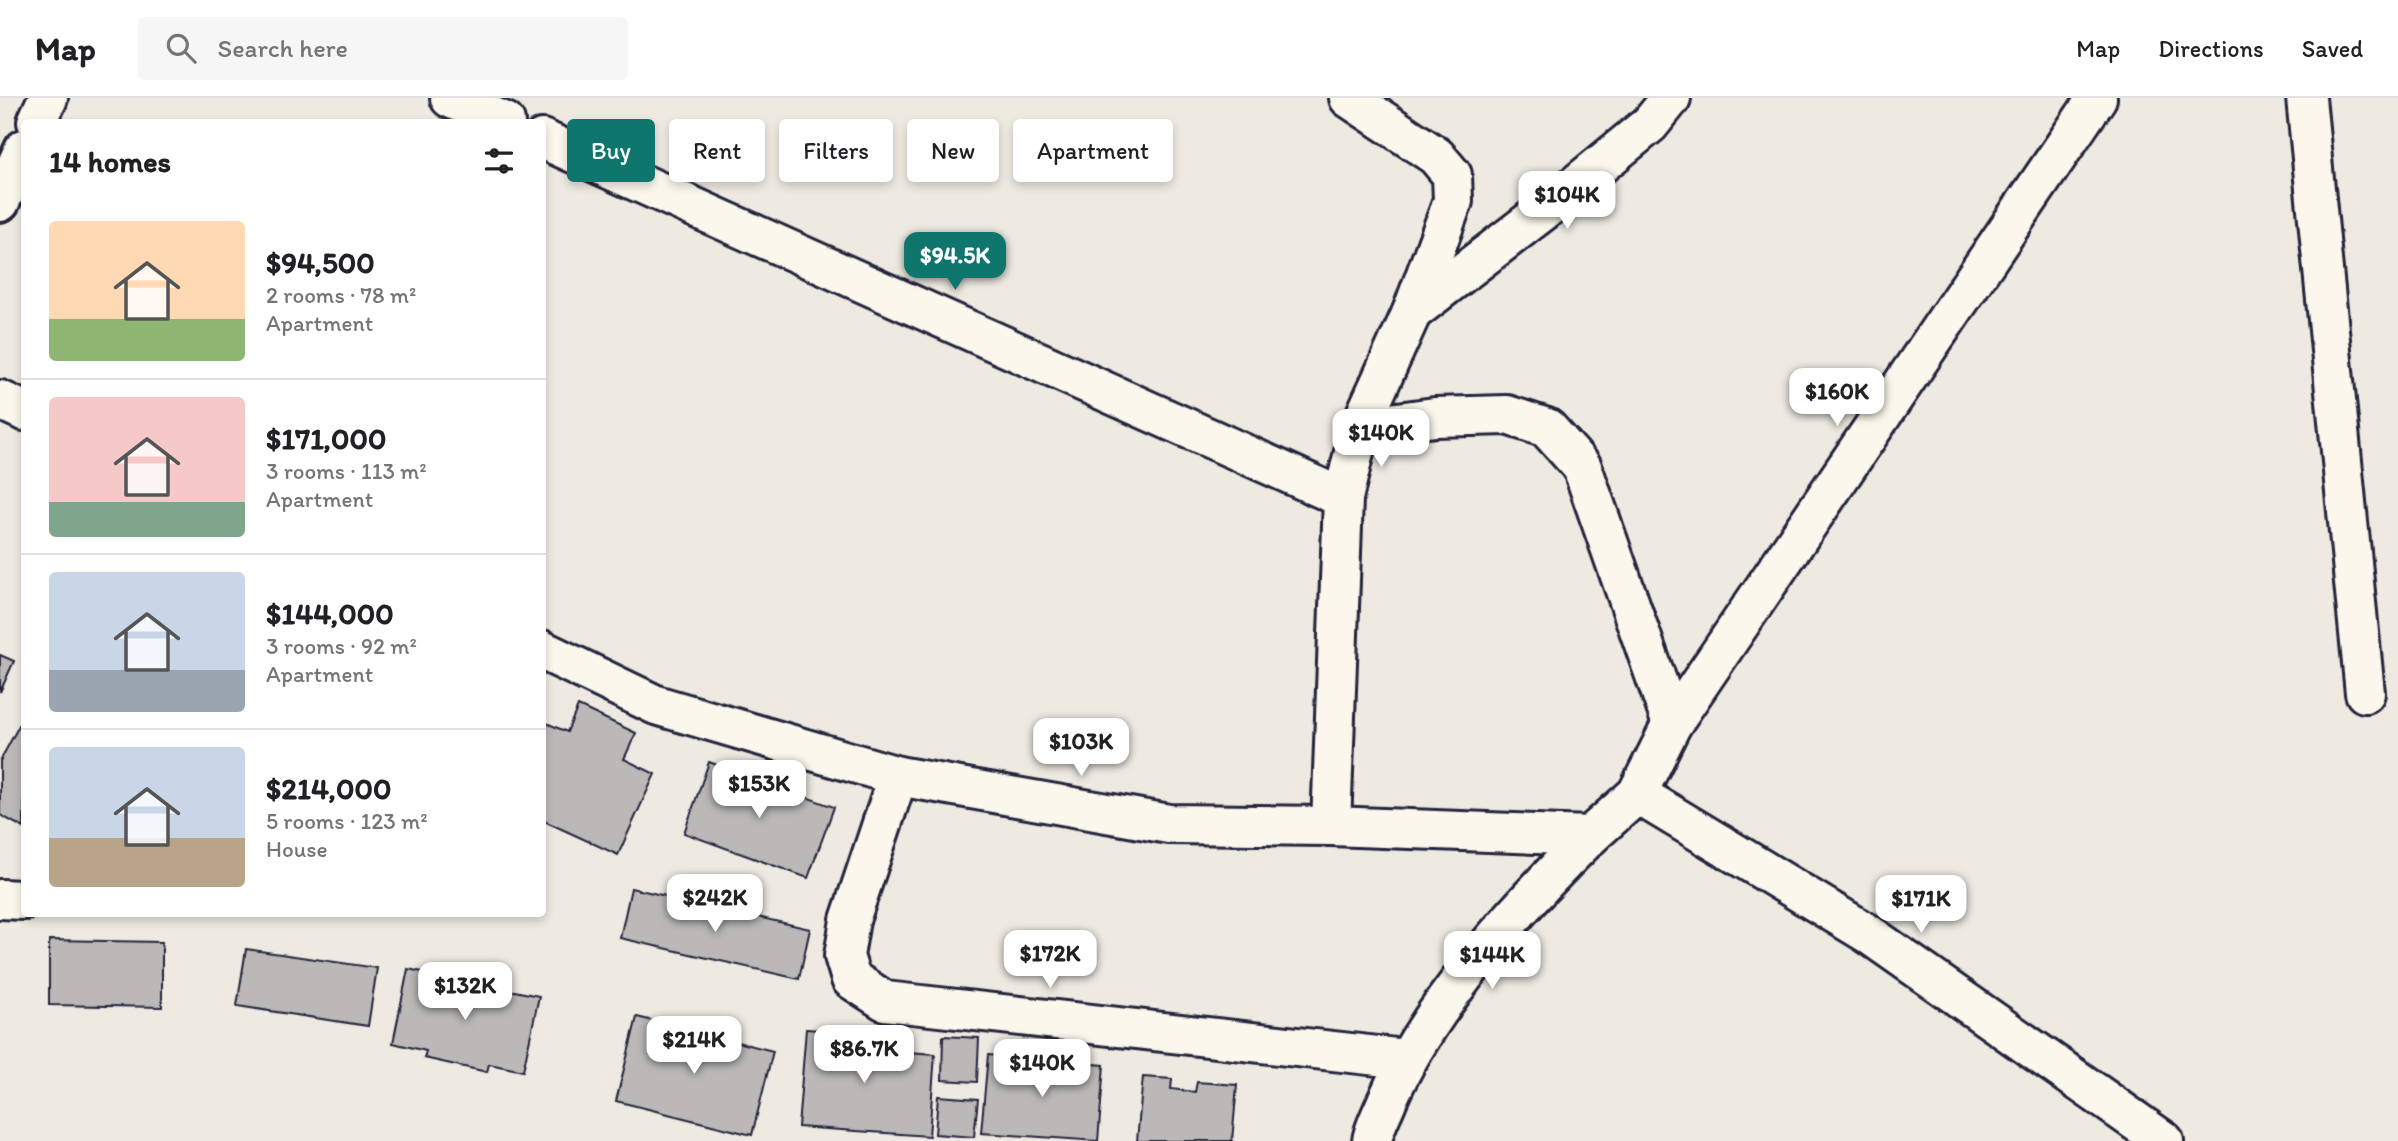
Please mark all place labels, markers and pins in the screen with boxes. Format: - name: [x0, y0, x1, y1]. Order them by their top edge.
- pin: $104K: [1518, 172, 1616, 231]
- pin: $94.5K: [898, 232, 1012, 292]
- pin: $160K: [1788, 368, 1886, 428]
- pin: $140K: [1332, 410, 1430, 469]
- pin: $103K: [1032, 718, 1130, 778]
- pin: $153K: [710, 760, 808, 820]
- pin: $242K: [666, 874, 764, 934]
- pin: $171K: [1872, 876, 1970, 935]
- pin: $172K: [1001, 930, 1099, 990]
- pin: $144K: [1443, 932, 1541, 991]
- pin: $132K: [416, 962, 514, 1022]
- pin: $214K: [645, 1016, 743, 1076]
- pin: $86.7K: [807, 1026, 921, 1085]
- pin: $140K: [993, 1040, 1091, 1099]

